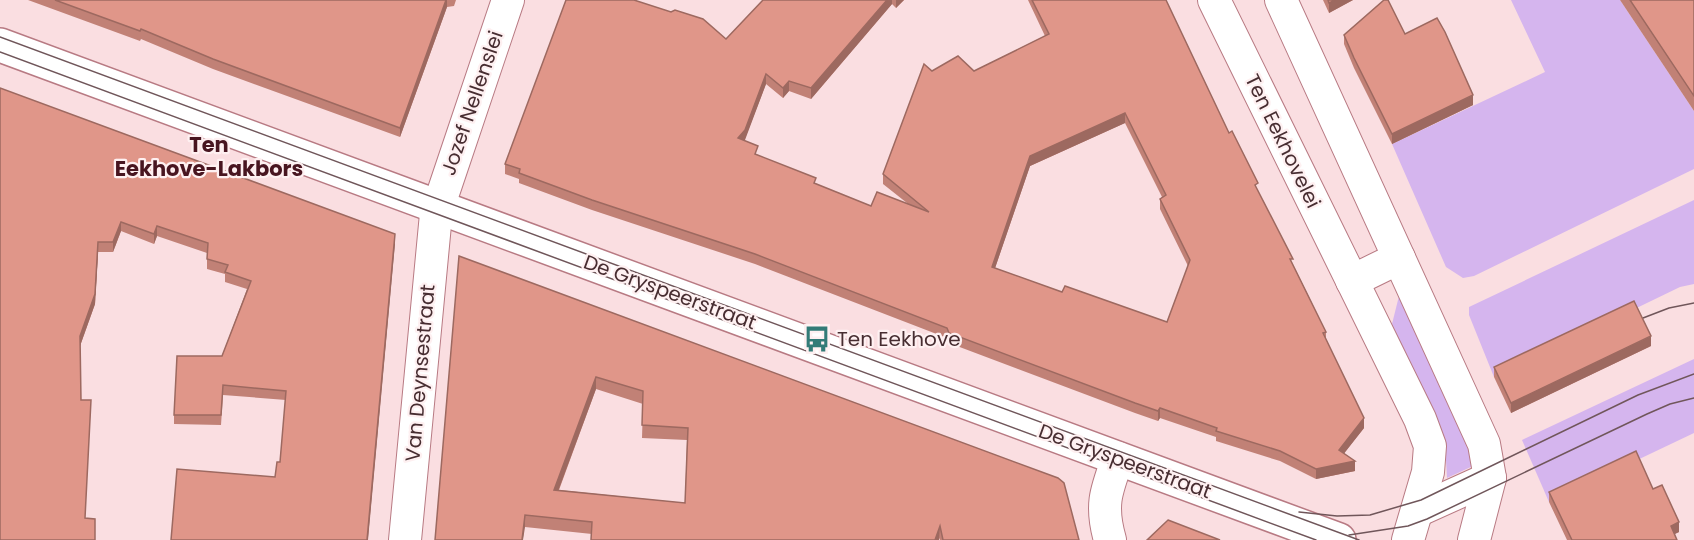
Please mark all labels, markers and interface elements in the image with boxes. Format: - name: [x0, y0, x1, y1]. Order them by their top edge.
- street label: Jozef Nellenslei: [434, 27, 510, 179]
- street label: Ten Eekhovelei: [1238, 69, 1328, 213]
- district label: Ten Eekhove-Lakbors: [115, 130, 303, 183]
- street label: De Gryspeerstraat: [580, 248, 760, 336]
- street label: Van Deynsestraat: [398, 283, 442, 463]
- bus stop icon: Ten Eekhove: [802, 324, 832, 354]
- place label: Ten Eekhove: [837, 325, 961, 353]
- street label: De Gryspeerstraat: [1035, 417, 1215, 505]

